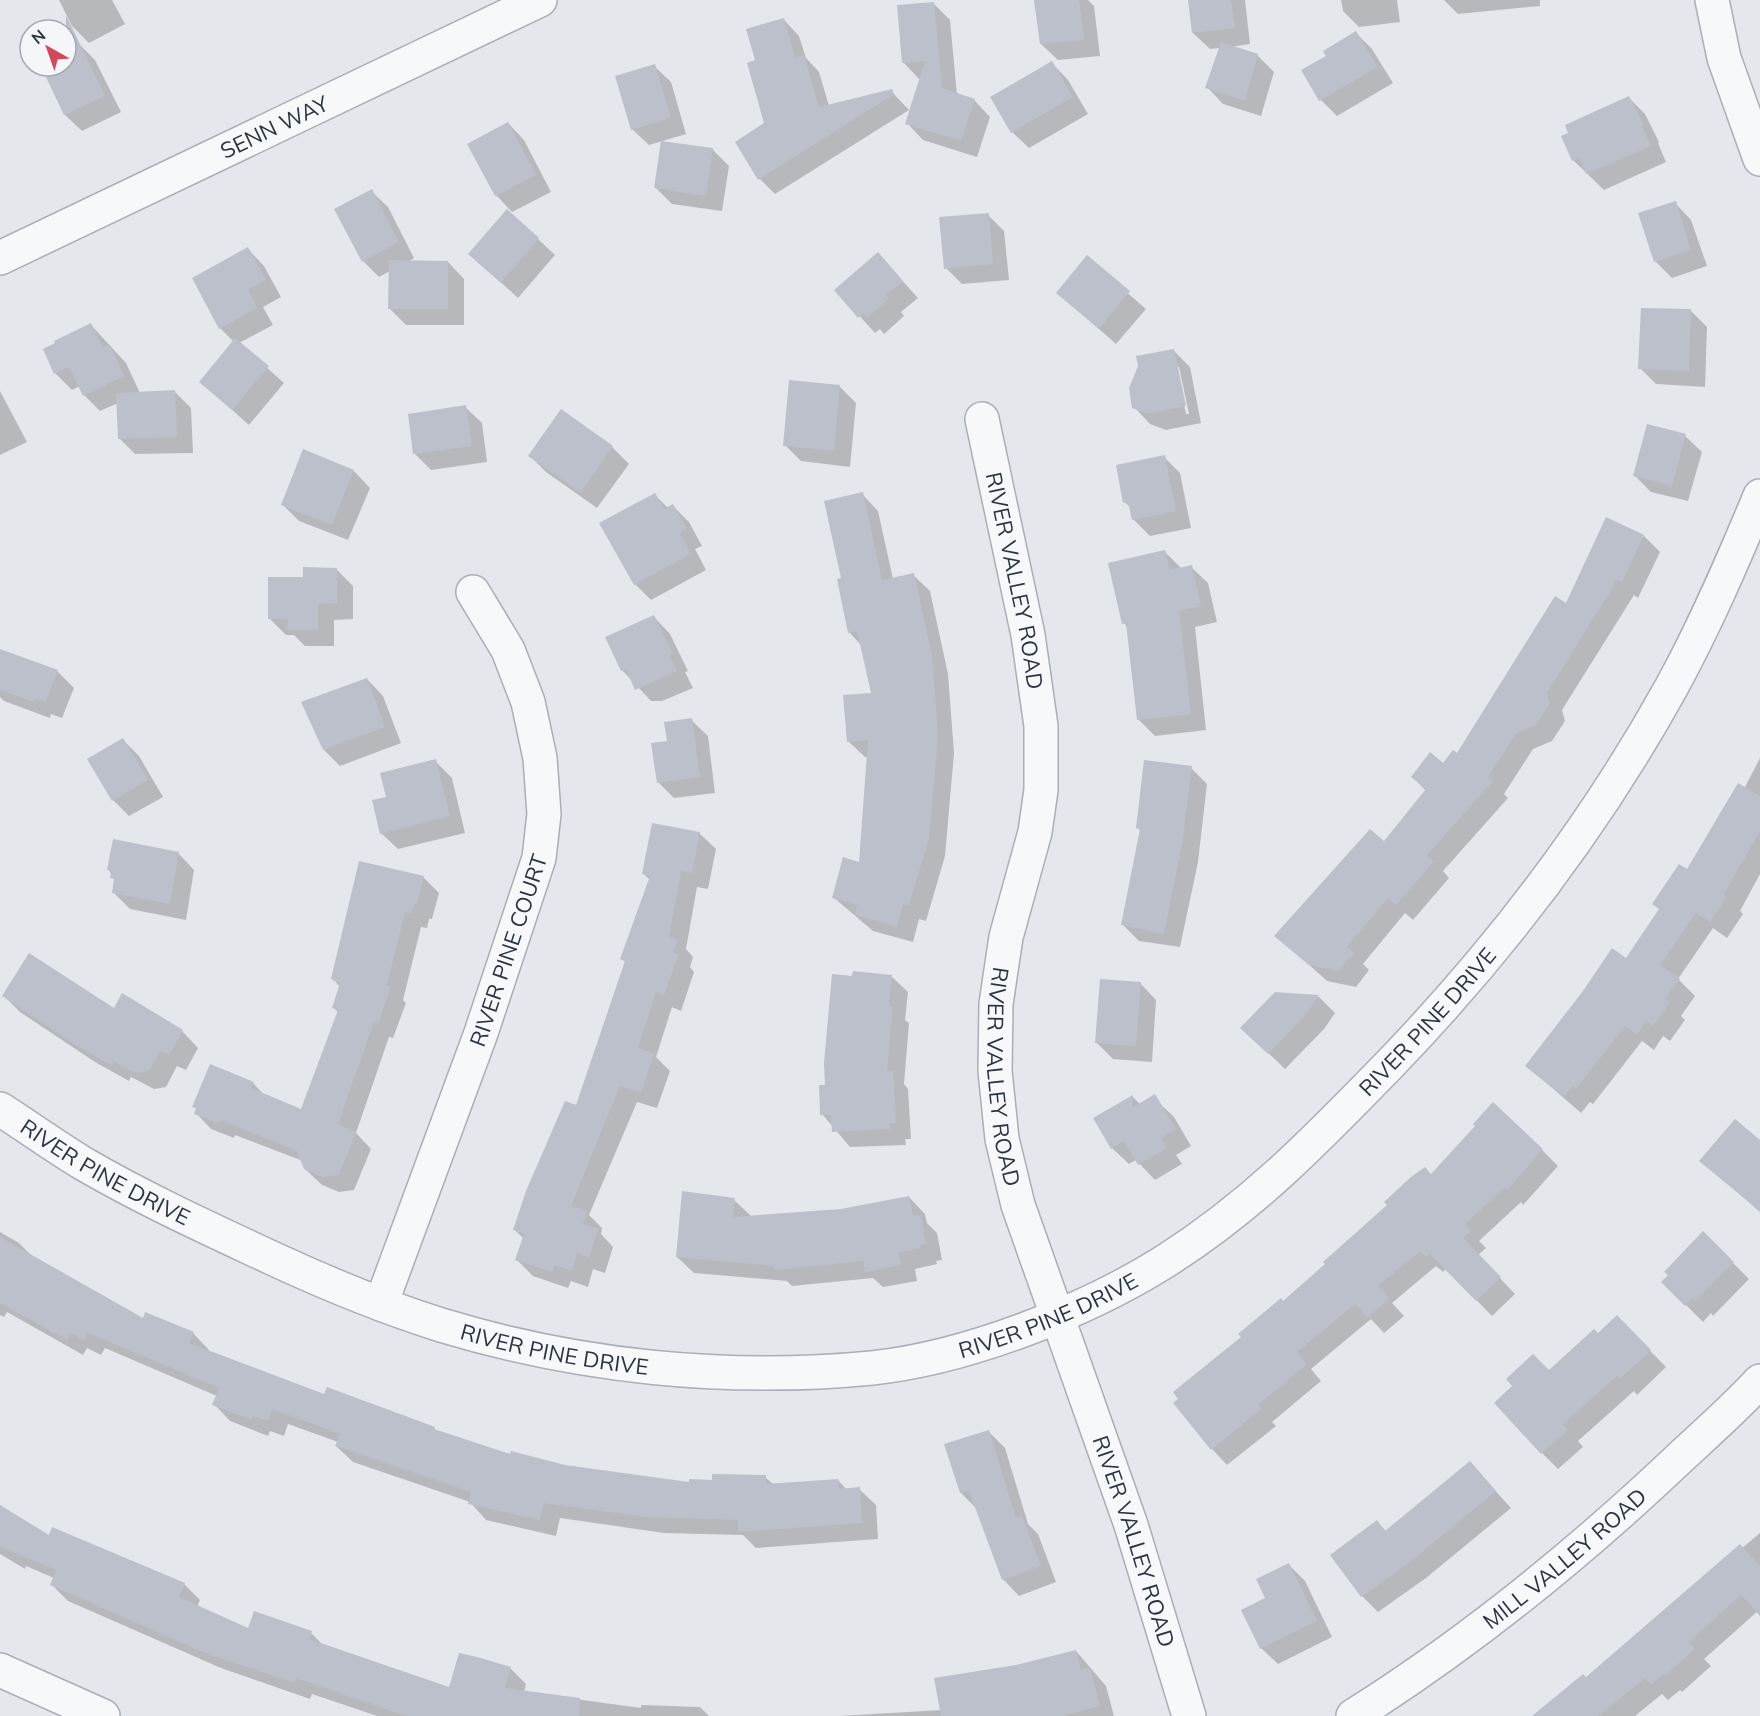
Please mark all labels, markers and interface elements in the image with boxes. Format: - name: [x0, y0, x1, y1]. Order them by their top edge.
- north arrow: [18, 18, 78, 78]
- text: N: [27, 25, 49, 48]
- street label: SENN WAY: [216, 89, 334, 165]
- street label: RIVER VALLEY ROAD: [980, 469, 1050, 691]
- street label: RIVER PINE COURT: [463, 850, 553, 1050]
- street label: RIVER PINE DRIVE: [1353, 942, 1502, 1102]
- street label: RIVER VALLEY ROAD: [981, 965, 1027, 1189]
- street label: RIVER PINE DRIVE: [15, 1112, 195, 1231]
- street label: RIVER PINE DRIVE: [955, 1266, 1142, 1364]
- street label: RIVER PINE DRIVE: [457, 1317, 650, 1381]
- street label: RIVER VALLEY ROAD: [1087, 1432, 1181, 1651]
- street label: MILL VALLEY ROAD: [1477, 1482, 1652, 1635]

